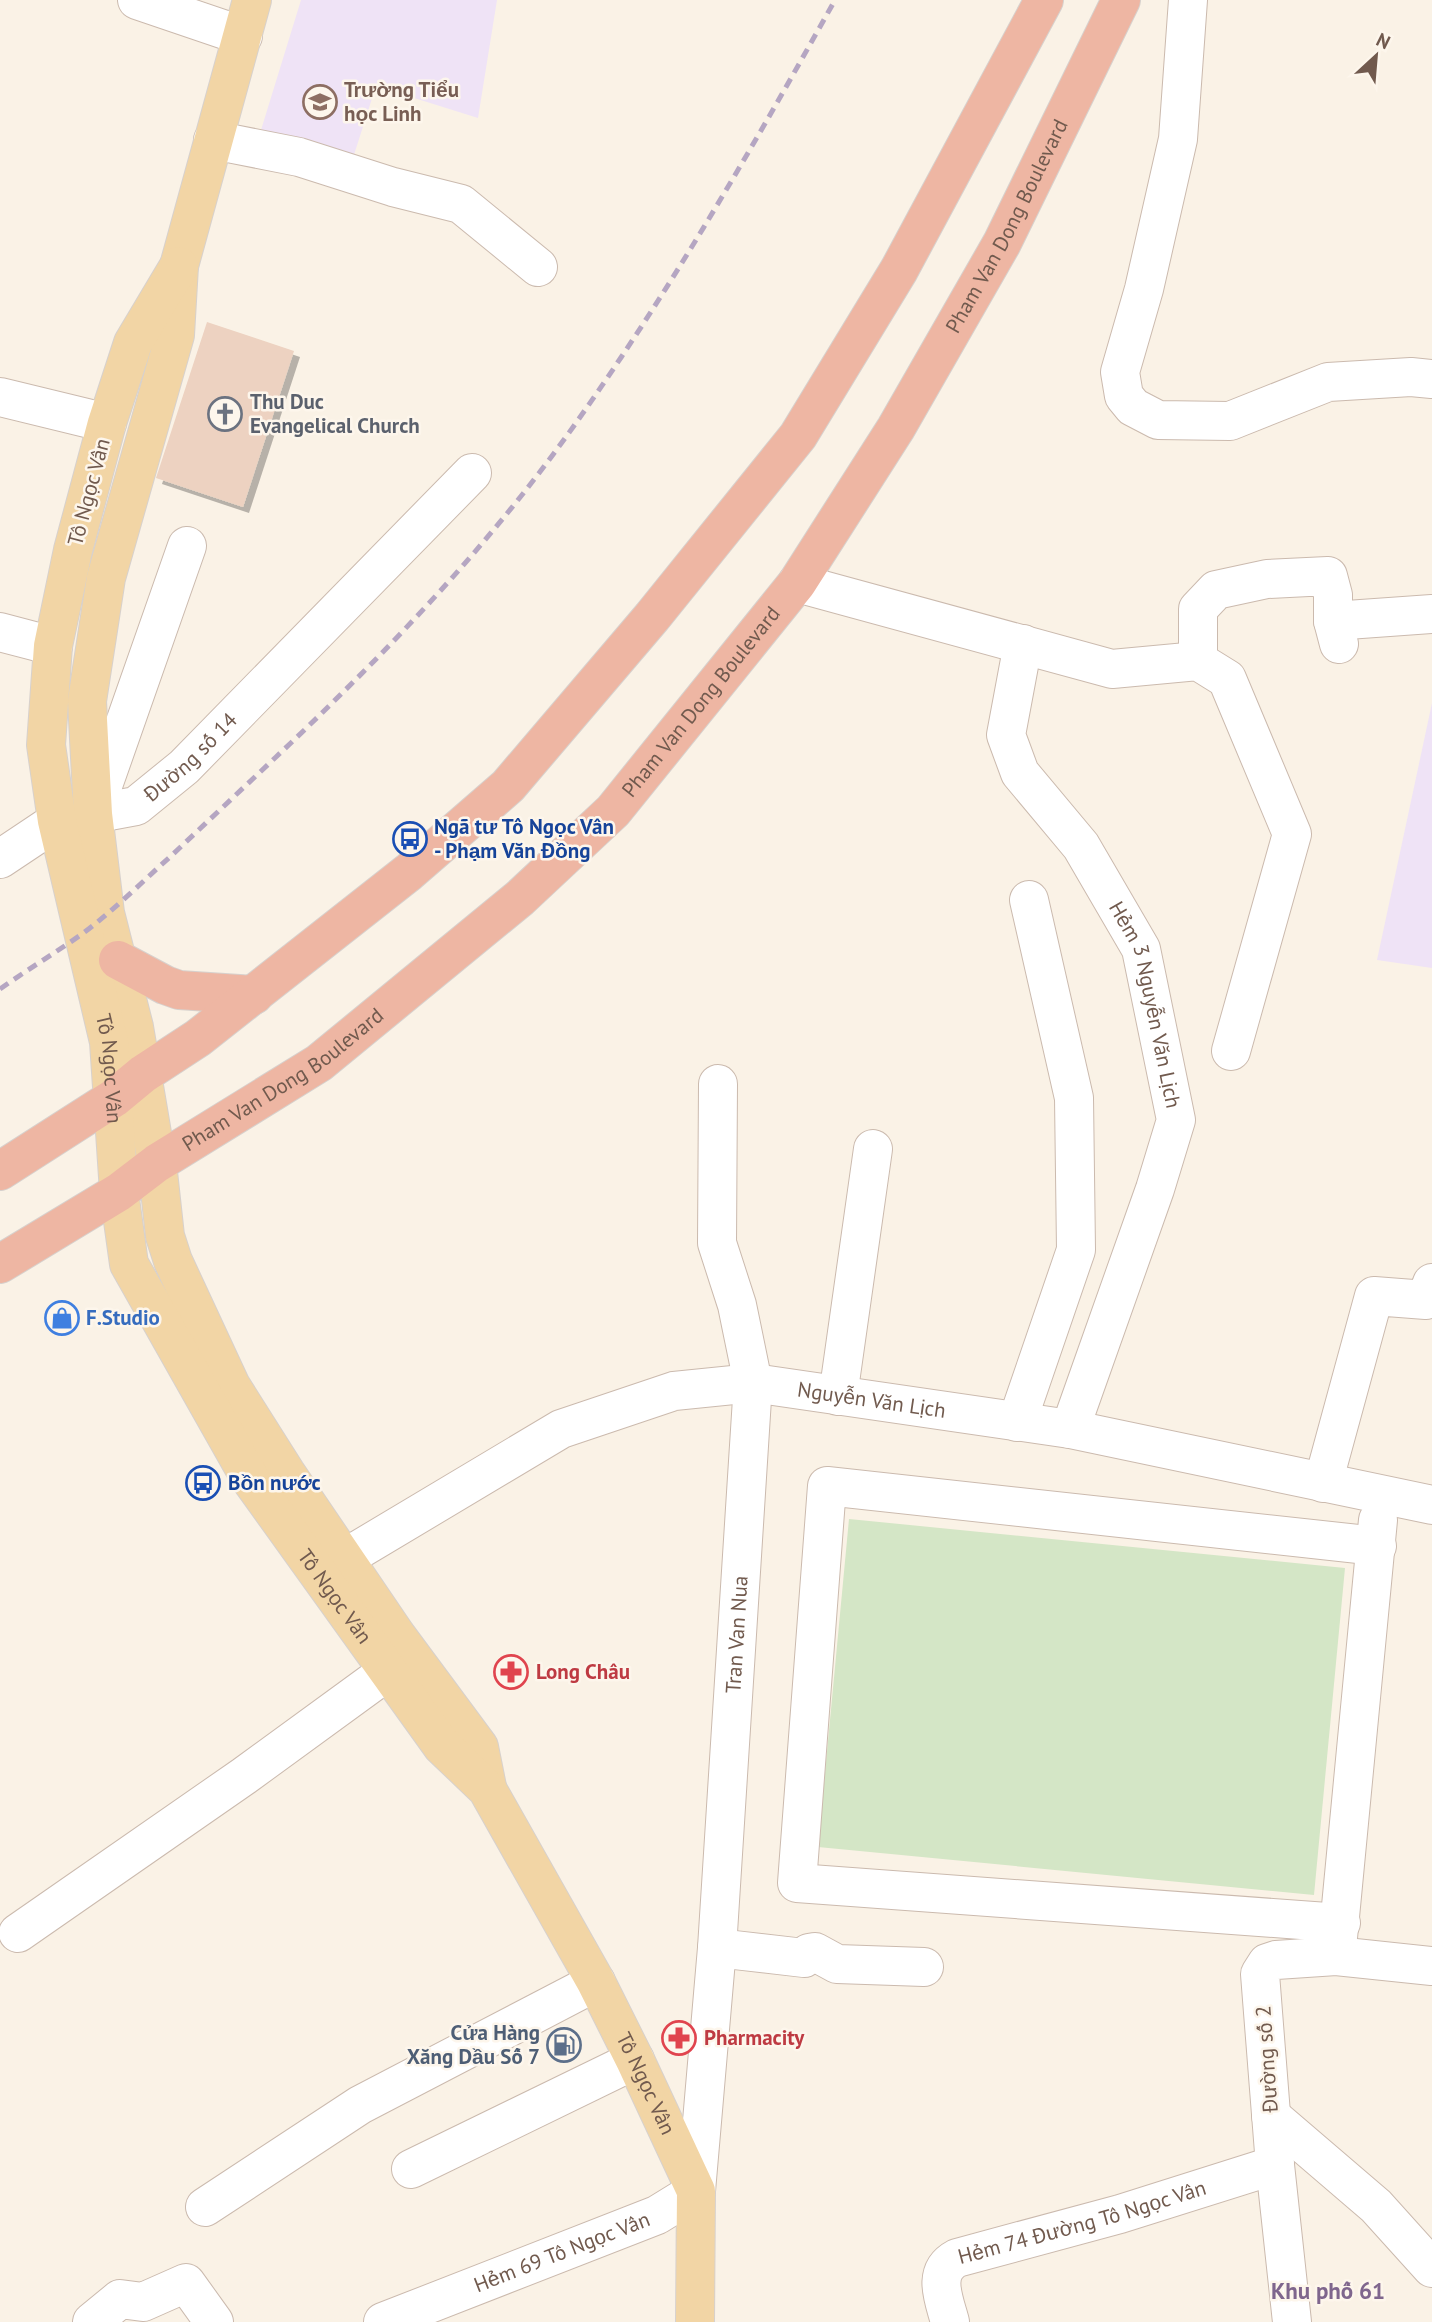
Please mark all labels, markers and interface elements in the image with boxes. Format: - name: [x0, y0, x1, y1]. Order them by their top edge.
- north arrow: [1341, 21, 1411, 91]
- text: N: [1373, 27, 1394, 54]
- place label: Trường Tiểu học Linh: [344, 76, 459, 127]
- school or university icon: Trường Tiểu học Linh: [301, 83, 339, 121]
- street label: Pham Van Dong Boulevard: [939, 115, 1074, 338]
- place label: Thu Duc Evangelical Church: [250, 388, 420, 439]
- church icon: Thu Duc Evangelical Church: [206, 395, 244, 433]
- street label: Tô Ngọc Vân: [61, 435, 116, 549]
- street label: Pham Van Dong Boulevard: [616, 600, 786, 802]
- street label: Đường số 14: [137, 707, 243, 808]
- place label: Ngã tư Tô Ngọc Vân - Phạm Văn Đồng: [434, 813, 614, 864]
- bus stop icon: Ngã tư Tô Ngọc Vân - Phạm Văn Đồng: [391, 820, 429, 858]
- street label: Hẻm 3 Nguyễn Văn Lịch: [1103, 896, 1187, 1111]
- street label: Pham Van Dong Boulevard: [177, 1002, 389, 1157]
- street label: Tô Ngọc Vân: [90, 1011, 128, 1124]
- shop icon: F.Studio: [43, 1299, 81, 1337]
- place label: F.Studio: [86, 1304, 160, 1331]
- street label: Nguyễn Văn Lịch: [796, 1376, 948, 1424]
- bus stop icon: Bồn nước: [184, 1464, 222, 1502]
- place label: Bồn nước: [228, 1469, 321, 1496]
- street label: Tô Ngọc Vân: [292, 1544, 378, 1649]
- street label: Tran Van Nua: [719, 1575, 754, 1694]
- pharmacy icon: Long Châu: [492, 1653, 530, 1691]
- place label: Long Châu: [536, 1658, 630, 1685]
- street label: Đường số 2: [1249, 2005, 1284, 2114]
- place label: Cửa Hàng Xăng Dầu Số 7: [407, 2019, 540, 2070]
- pharmacy icon: Pharmacity: [660, 2019, 698, 2057]
- place label: Pharmacity: [704, 2024, 805, 2051]
- fuel station icon: Cửa Hàng Xăng Dầu Số 7: [545, 2026, 583, 2064]
- street label: Tô Ngọc Vân: [610, 2028, 682, 2139]
- street label: Hẻm 74 Đường Tô Ngọc Vân: [955, 2174, 1209, 2270]
- street label: Hẻm 69 Tô Ngọc Vân: [470, 2205, 654, 2298]
- district label: Khu phố 61: [1271, 2276, 1385, 2305]

